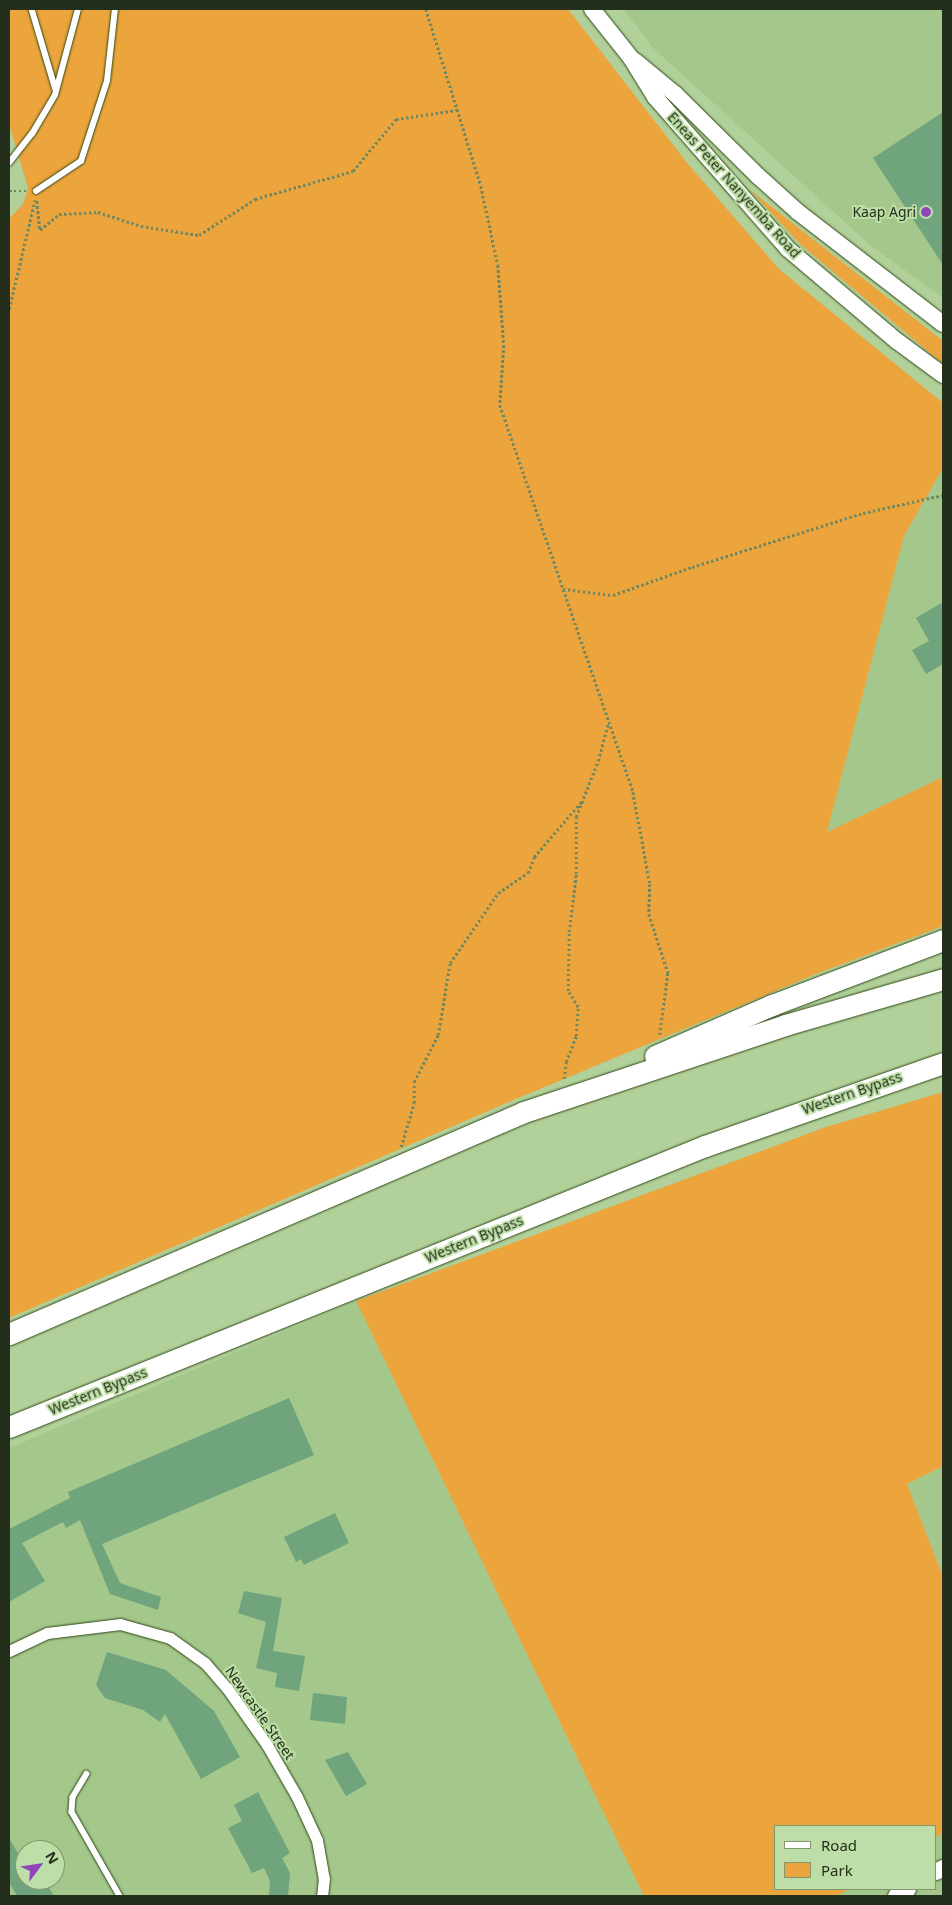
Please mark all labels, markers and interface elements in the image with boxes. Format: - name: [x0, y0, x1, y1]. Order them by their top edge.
- street label: Eneas Peter Nanyemba Road: [664, 109, 804, 261]
- place label: Kaap Agri: [852, 204, 916, 220]
- marker: Kaap Agri: [920, 206, 932, 218]
- street label: Western Bypass: [800, 1068, 904, 1118]
- street label: Western Bypass: [422, 1212, 526, 1266]
- street label: Western Bypass: [46, 1364, 150, 1418]
- street label: Newcastle Street: [222, 1663, 298, 1763]
- legend: [774, 1825, 937, 1890]
- text: Road: [821, 1835, 857, 1855]
- north arrow: [15, 1840, 65, 1890]
- text: N: [41, 1848, 64, 1867]
- text: Park: [821, 1860, 853, 1880]

